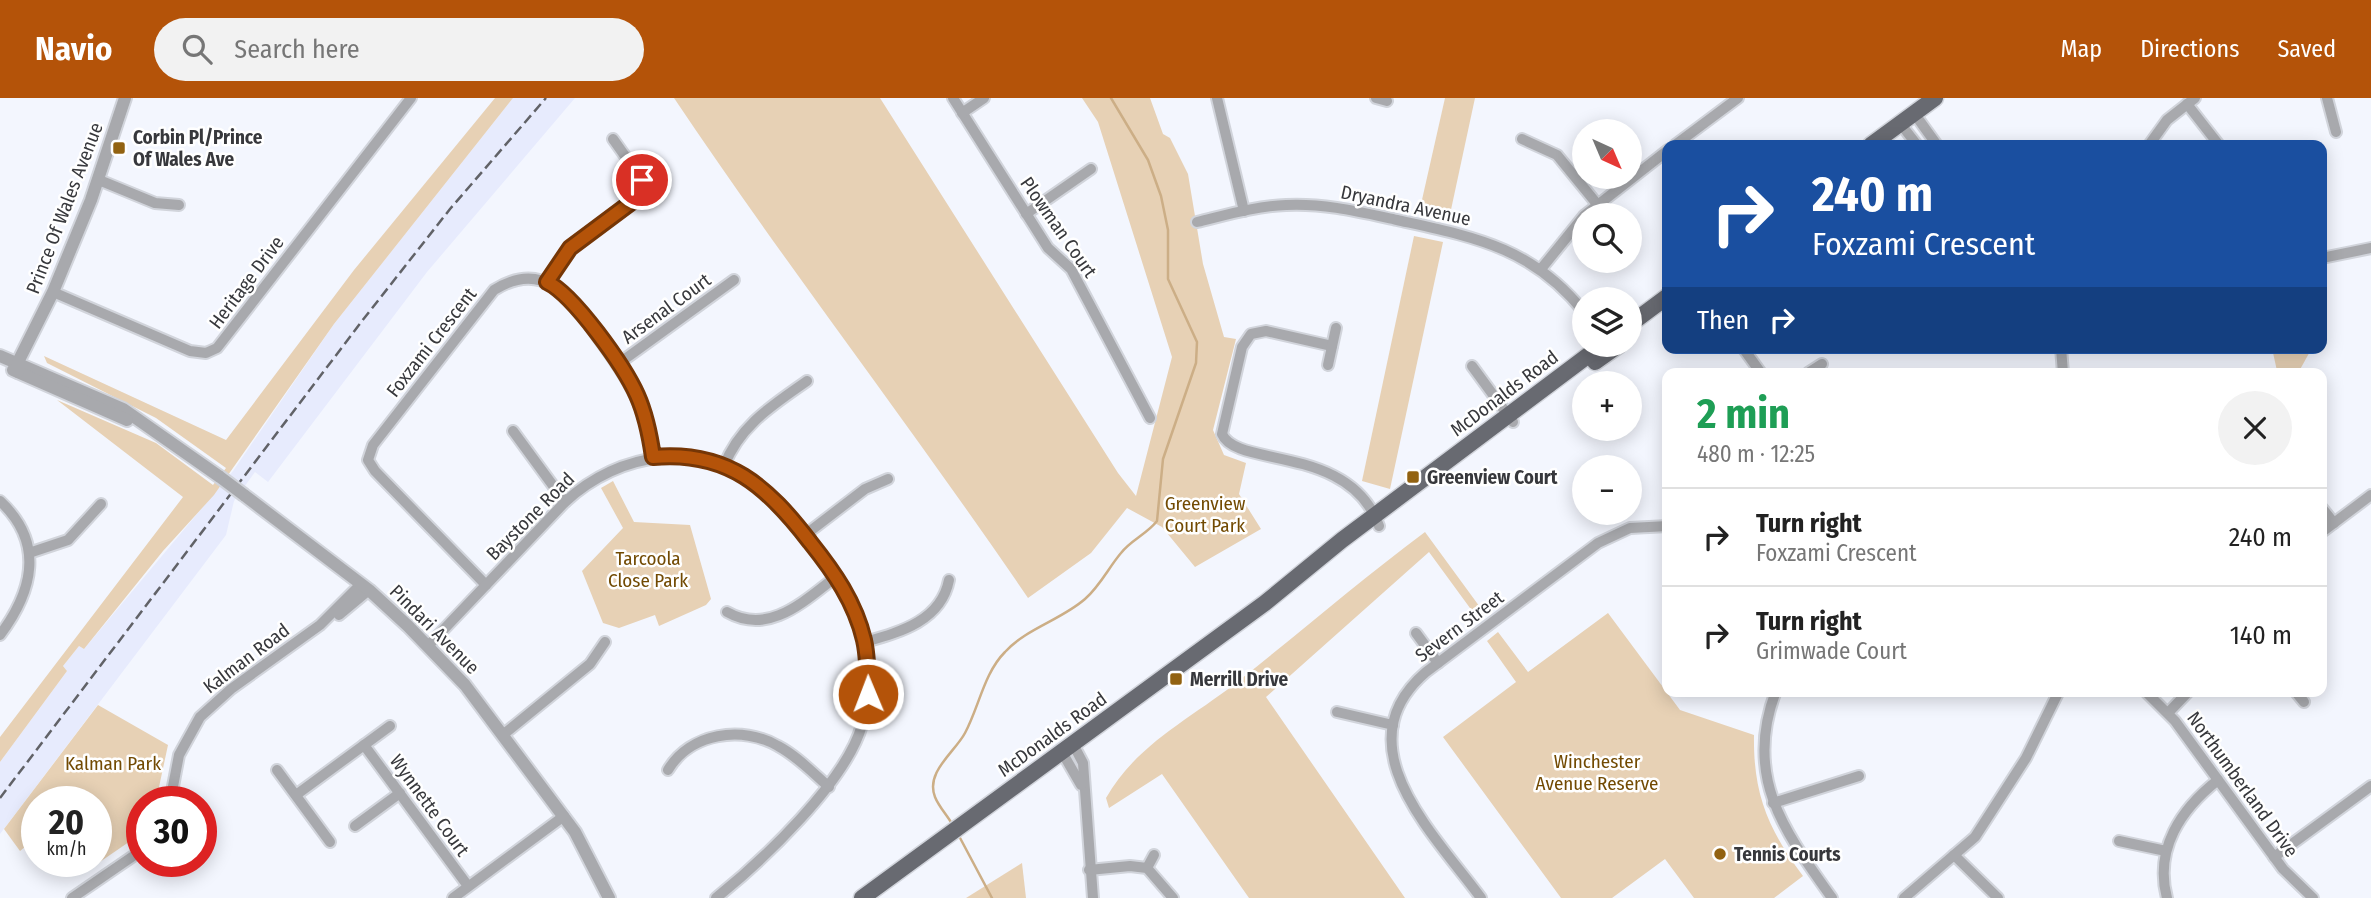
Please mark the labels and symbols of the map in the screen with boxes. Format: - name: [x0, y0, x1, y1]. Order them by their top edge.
- street label: Prince Of Wales Avenue: [21, 119, 108, 297]
- north arrow: [1572, 119, 1642, 189]
- place label: Corbin Pl/Prince Of Wales Ave: [133, 126, 263, 171]
- marker: Corbin Pl/Prince Of Wales Ave: [111, 140, 127, 156]
- pin: [612, 150, 672, 210]
- street label: Plowman Court: [1015, 173, 1102, 283]
- street label: Dryandra Avenue: [1339, 180, 1473, 230]
- street label: Heritage Drive: [204, 231, 289, 333]
- street label: Arsenal Court: [617, 268, 716, 348]
- street label: Foxzami Crescent: [382, 282, 482, 402]
- street label: McDonalds Road: [1446, 345, 1563, 441]
- place label: Greenview Court: [1427, 466, 1558, 489]
- street label: Baystone Road: [482, 468, 579, 565]
- marker: Greenview Court: [1405, 469, 1421, 485]
- park label: Greenview Court Park: [1165, 492, 1246, 537]
- park label: Tarcoola Close Park: [608, 547, 688, 592]
- street label: Pindari Avenue: [385, 580, 484, 679]
- street label: Severn Street: [1411, 585, 1509, 667]
- street label: Kalman Road: [199, 619, 294, 698]
- position arrow: [831, 657, 905, 731]
- place label: Merrill Drive: [1190, 668, 1288, 691]
- marker: Merrill Drive: [1168, 671, 1184, 687]
- street label: McDonalds Road: [993, 687, 1111, 782]
- street label: Northumberland Drive: [2182, 707, 2303, 862]
- street label: Wynnette Court: [385, 750, 475, 861]
- park label: Winchester Avenue Reserve: [1536, 750, 1658, 795]
- park label: Kalman Park: [65, 752, 161, 775]
- speed limit sign: 30: [126, 786, 217, 877]
- place label: Tennis Courts: [1734, 843, 1841, 866]
- marker: Tennis Courts: [1712, 846, 1728, 862]

